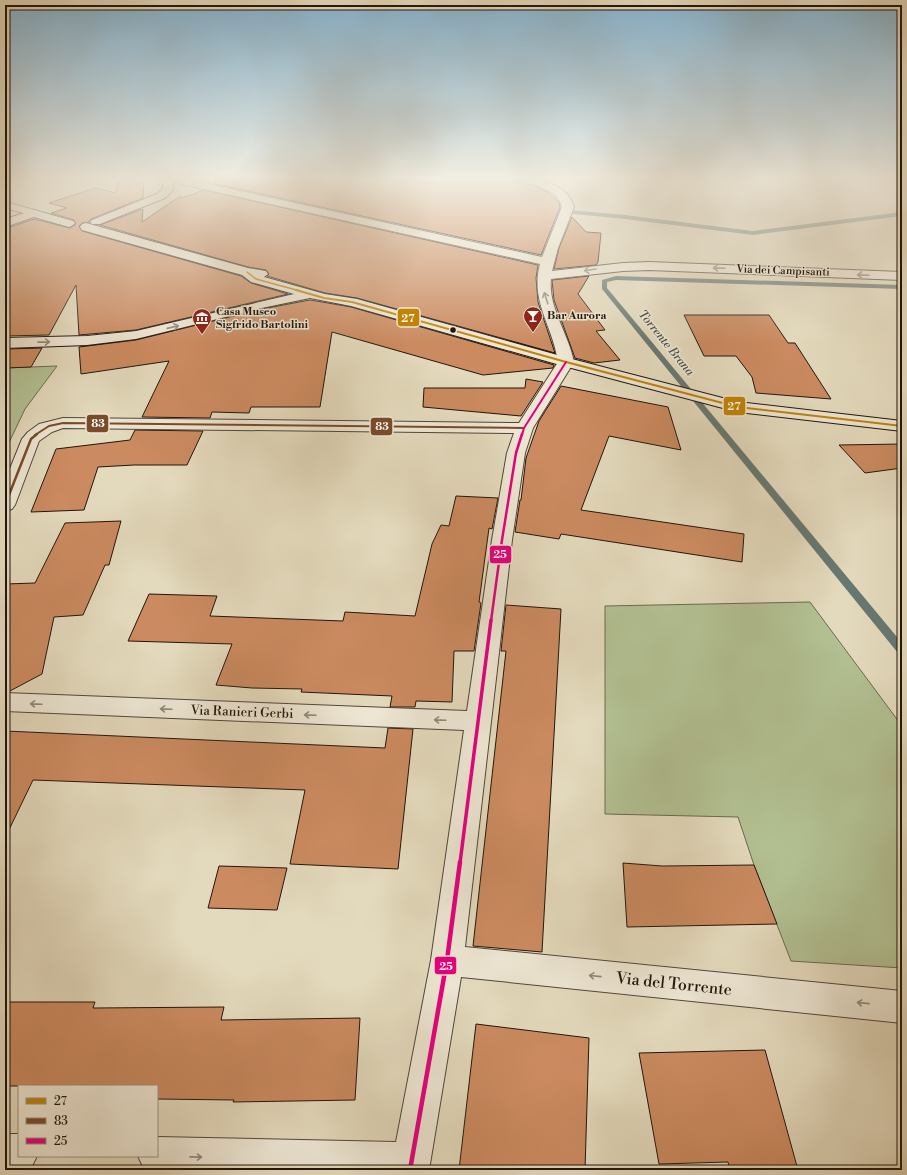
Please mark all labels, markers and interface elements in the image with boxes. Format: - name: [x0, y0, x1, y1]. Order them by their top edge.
- street label: Via dei Campisanti: [735, 262, 830, 280]
- one-way arrow: [713, 265, 726, 272]
- one-way arrow: [583, 267, 596, 275]
- one-way arrow: [857, 271, 870, 278]
- one-way arrow: [542, 292, 550, 304]
- place label: Casa Museo Sigfrido Bartolini: [216, 305, 309, 332]
- bar icon: Bar Aurora: [522, 305, 544, 333]
- museum icon: Casa Museo Sigfrido Bartolini: [191, 307, 213, 335]
- water label: Torrente Brana: [635, 307, 697, 379]
- line badge: 27: [397, 308, 420, 327]
- place label: Bar Aurora: [547, 309, 607, 323]
- text: 27: [401, 312, 415, 326]
- one-way arrow: [166, 322, 179, 330]
- unlabelled marker: [448, 325, 458, 335]
- one-way arrow: [37, 338, 50, 346]
- line badge: 27: [723, 396, 746, 416]
- text: 27: [727, 400, 741, 414]
- line badge: 83: [86, 414, 109, 433]
- text: 83: [91, 417, 105, 431]
- line badge: 83: [370, 417, 393, 436]
- text: 83: [375, 420, 389, 434]
- line badge: 25: [489, 545, 512, 564]
- text: 25: [493, 548, 507, 562]
- one-way arrow: [30, 700, 43, 707]
- street label: Via Ranieri Gerbi: [189, 702, 294, 722]
- one-way arrow: [160, 705, 173, 713]
- one-way arrow: [304, 711, 317, 718]
- one-way arrow: [434, 716, 447, 723]
- line badge: 25: [434, 956, 457, 975]
- text: 25: [439, 960, 453, 974]
- street label: Via del Torrente: [614, 968, 733, 1000]
- one-way arrow: [589, 972, 602, 979]
- one-way arrow: [857, 1000, 870, 1007]
- legend: [18, 1085, 158, 1157]
- text: 27: [54, 1094, 67, 1109]
- text: 83: [54, 1114, 68, 1129]
- text: 25: [54, 1134, 68, 1149]
- one-way arrow: [189, 1153, 202, 1160]

